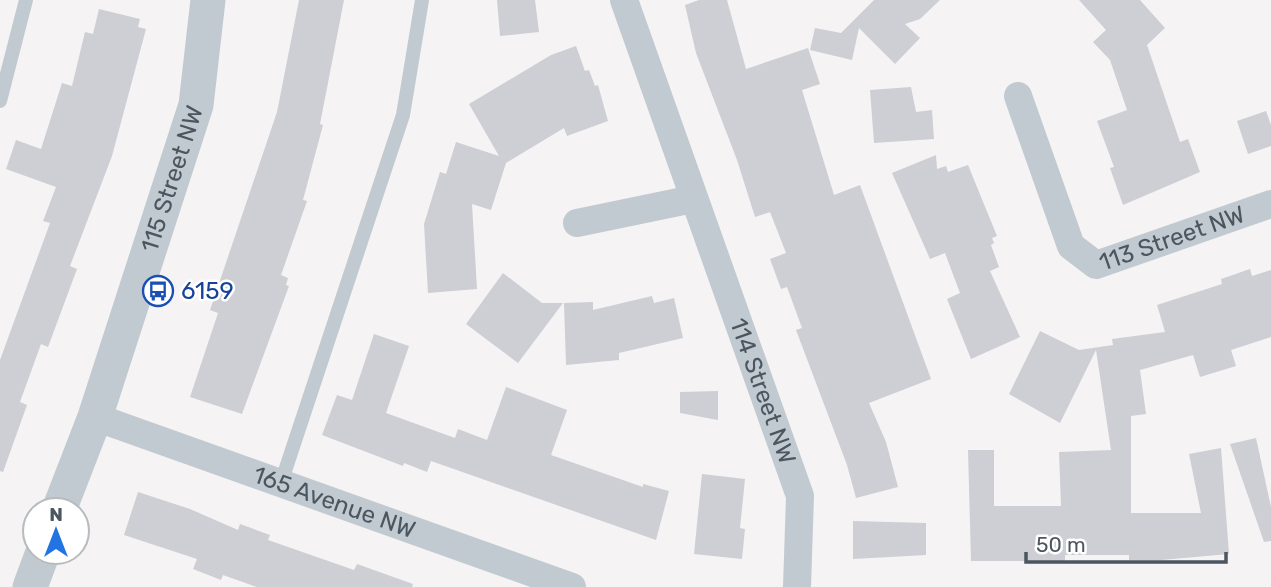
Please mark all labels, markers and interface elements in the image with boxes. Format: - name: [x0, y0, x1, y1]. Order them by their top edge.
- street label: 115 Street NW: [135, 102, 209, 255]
- street label: 113 Street NW: [1096, 200, 1248, 277]
- bus stop icon: 6159: [141, 274, 175, 308]
- place label: 6159: [181, 277, 234, 305]
- street label: 114 Street NW: [724, 315, 801, 468]
- street label: 165 Avenue NW: [249, 461, 419, 544]
- north arrow: [21, 496, 91, 566]
- text: N: [49, 503, 63, 526]
- scale bar: [1026, 520, 1226, 564]
- text: 50 m: [1036, 532, 1086, 557]

